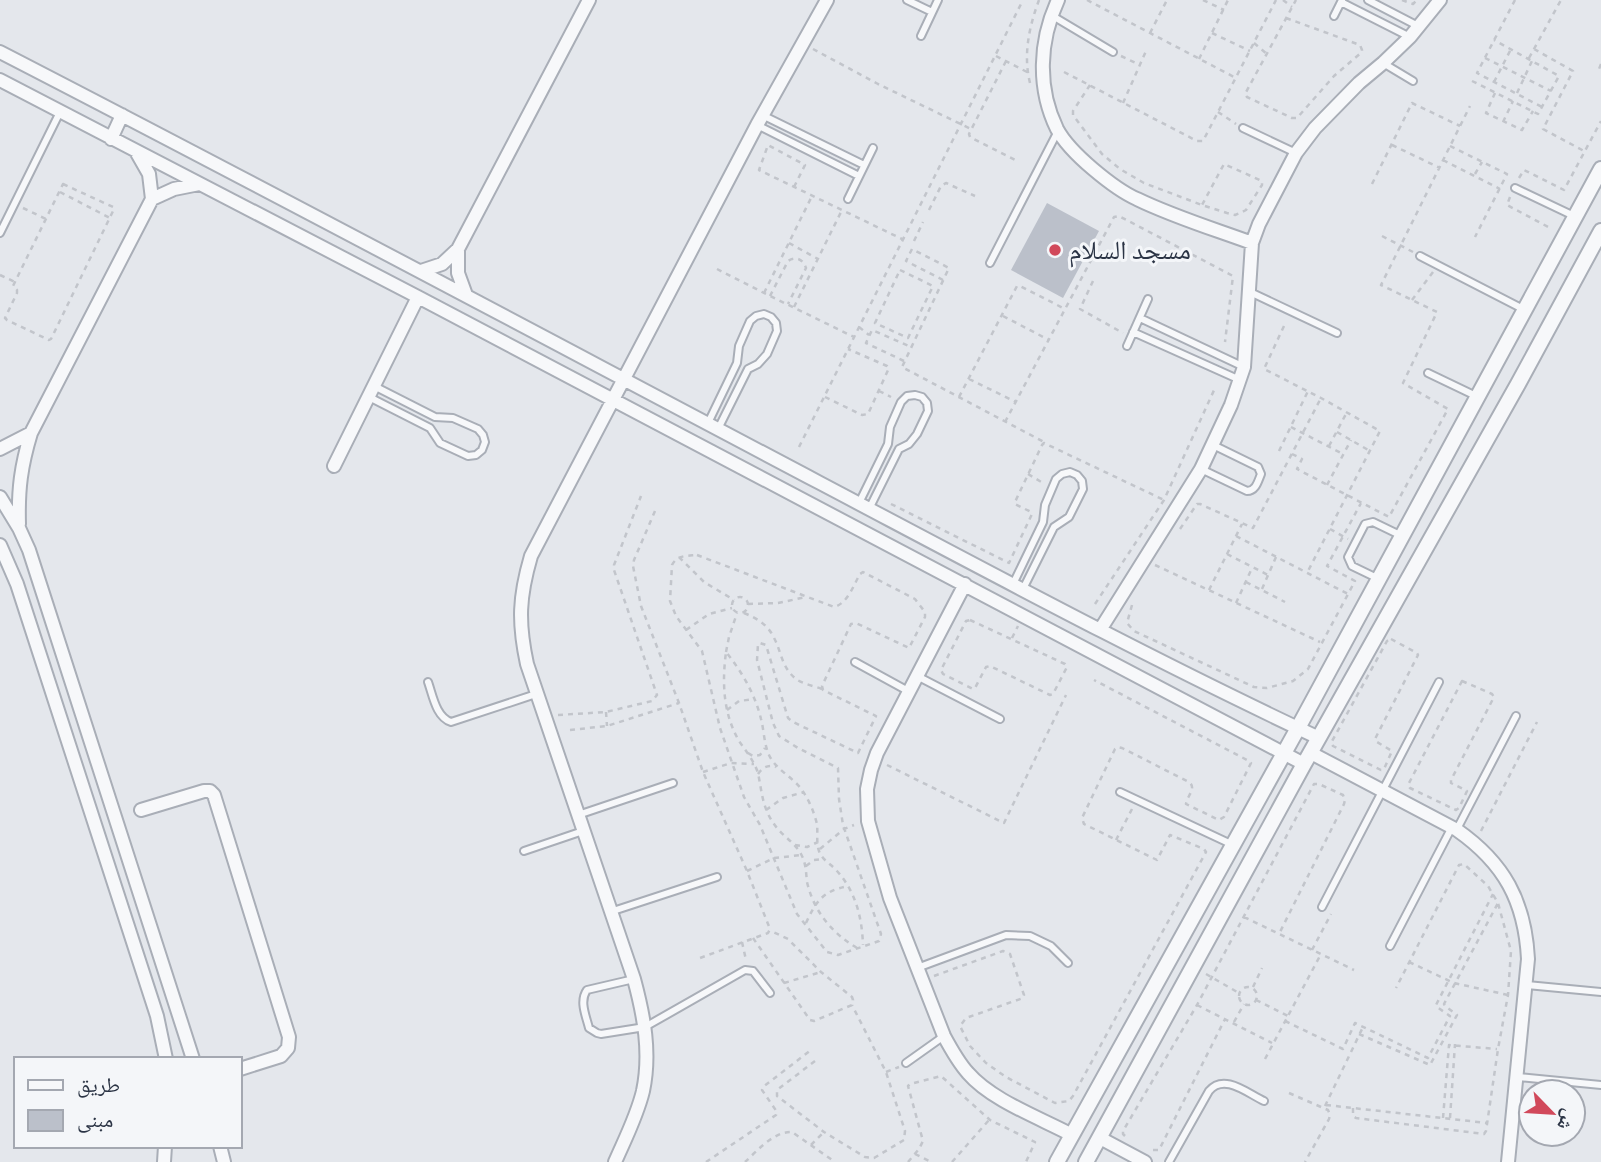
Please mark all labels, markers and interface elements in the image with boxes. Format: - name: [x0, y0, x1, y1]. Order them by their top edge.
- place label: مسجد السلام: [1069, 233, 1191, 268]
- marker: مسجد السلام: [1047, 242, 1063, 258]
- legend: [14, 1057, 242, 1148]
- text: طريق: [77, 1071, 120, 1098]
- north arrow: [1517, 1078, 1587, 1148]
- text: مبنى: [77, 1106, 113, 1133]
- text: ش: [1552, 1106, 1583, 1134]

